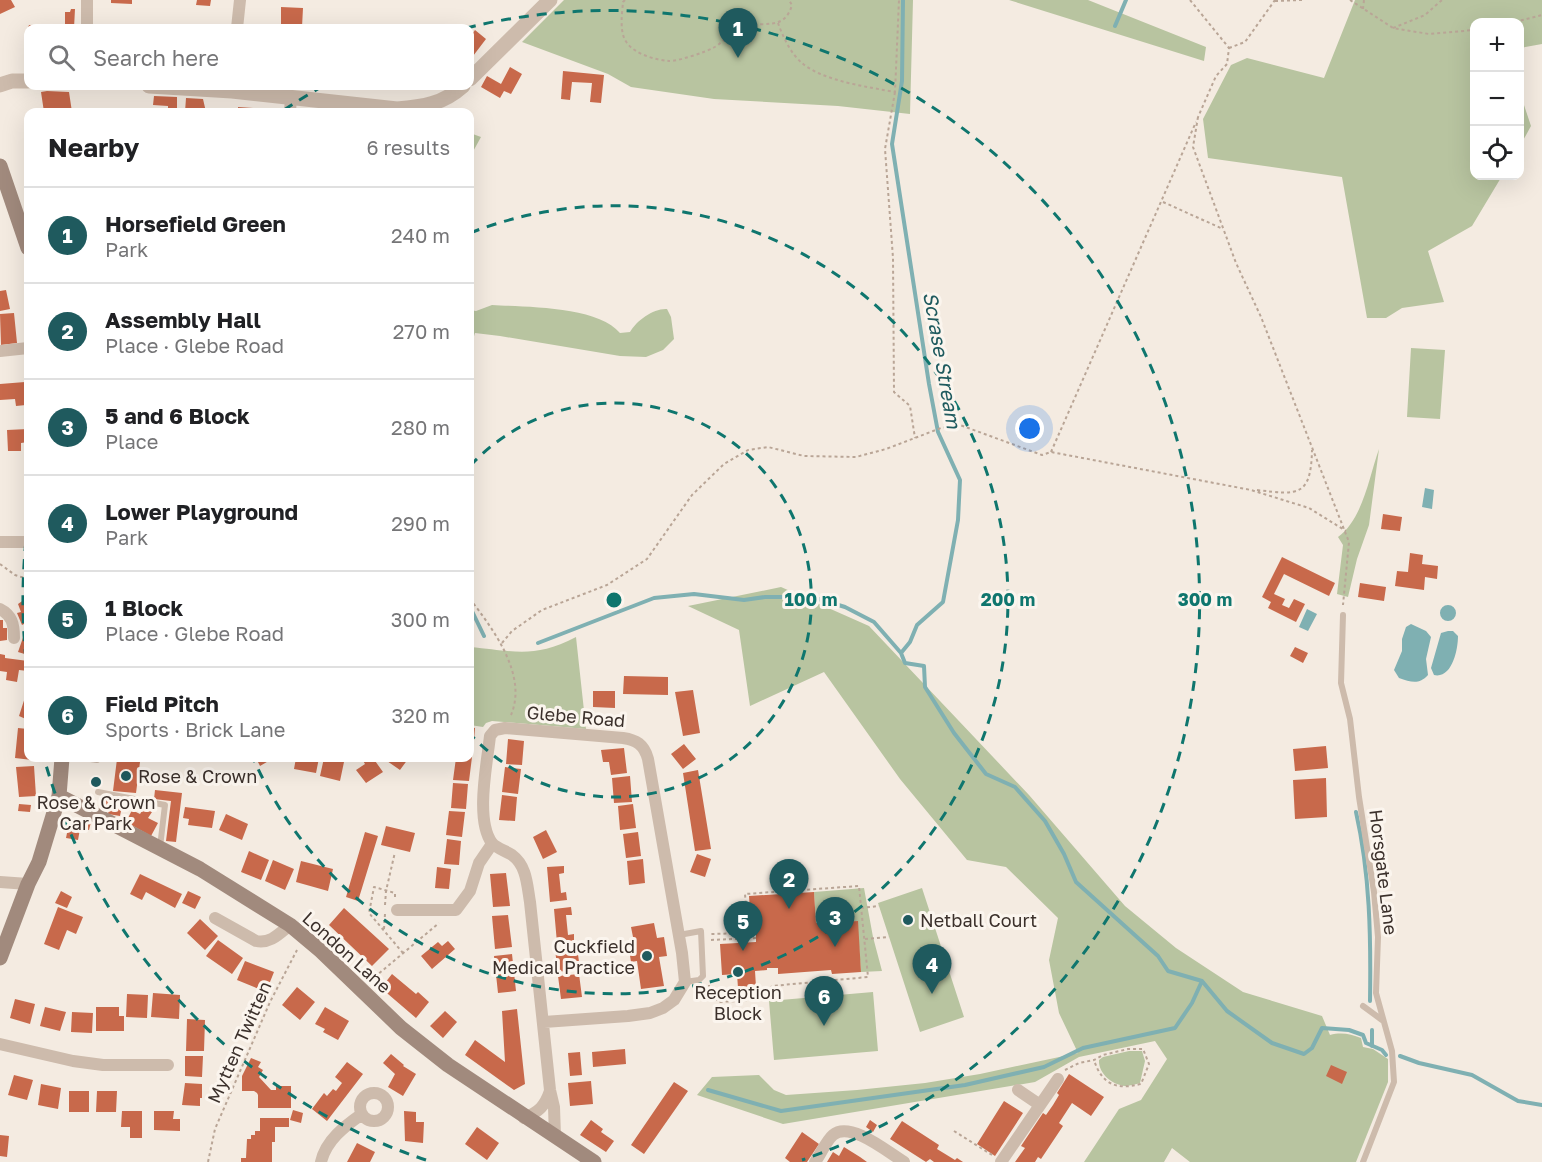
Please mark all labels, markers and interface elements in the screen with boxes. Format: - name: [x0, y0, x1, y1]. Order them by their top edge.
- pin: 1: [718, 8, 758, 58]
- map controls: [1470, 18, 1524, 180]
- button: +: [1470, 18, 1524, 72]
- search box: [24, 24, 474, 90]
- icon: search: [45, 41, 78, 74]
- text: Search here: [93, 44, 219, 71]
- button: −: [1470, 72, 1524, 126]
- button: locate: [1470, 126, 1524, 180]
- text: Nearby: [48, 132, 139, 163]
- text: 6 results: [366, 135, 450, 159]
- text: Horsefield Green: [105, 210, 286, 237]
- text: 1: [62, 223, 73, 247]
- text: 240 m: [391, 223, 450, 247]
- text: Park: [105, 237, 148, 261]
- water label: Scrase Stream: [919, 290, 967, 432]
- text: Assembly Hall: [105, 306, 261, 333]
- text: 2: [61, 319, 74, 343]
- text: 270 m: [393, 319, 450, 343]
- text: Place · Glebe Road: [105, 333, 284, 357]
- text: 5 and 6 Block: [105, 402, 250, 429]
- your location: [1015, 414, 1044, 443]
- text: 3: [61, 415, 74, 439]
- text: 280 m: [391, 415, 450, 439]
- text: Place: [105, 429, 158, 453]
- text: Lower Playground: [105, 498, 298, 525]
- text: 4: [61, 511, 74, 535]
- text: 290 m: [391, 511, 450, 535]
- text: Park: [105, 525, 148, 549]
- text: 100 m: [785, 588, 837, 610]
- text: 200 m: [981, 588, 1035, 610]
- text: 300 m: [1178, 588, 1232, 610]
- centre of rings: [604, 590, 624, 610]
- text: 1 Block: [105, 594, 183, 621]
- text: 5: [61, 607, 74, 631]
- text: 300 m: [391, 607, 450, 631]
- text: Place · Glebe Road: [105, 621, 284, 645]
- text: Field Pitch: [105, 690, 219, 717]
- street label: Glebe Road: [526, 701, 626, 731]
- text: 6: [61, 703, 74, 727]
- text: 320 m: [392, 703, 450, 727]
- text: Sports · Brick Lane: [105, 717, 285, 741]
- place label: Rose & Crown: [138, 765, 257, 787]
- marker: Rose & Crown: [119, 769, 133, 783]
- marker: Rose & Crown Car Park: [89, 775, 103, 789]
- place label: Rose & Crown Car Park: [36, 791, 156, 834]
- street label: Horsgate Lane: [1365, 808, 1403, 936]
- pin: 2: [770, 860, 808, 909]
- pin: 3: [816, 898, 854, 947]
- pin: 5: [724, 902, 762, 951]
- street label: London Lane: [298, 907, 396, 997]
- place label: Netball Court: [920, 909, 1037, 931]
- marker: Netball Court: [901, 913, 915, 927]
- place label: Cuckfield Medical Practice: [492, 935, 635, 978]
- pin: 4: [912, 944, 952, 994]
- marker: Cuckfield Medical Practice: [640, 949, 654, 963]
- marker: Reception Block: [731, 965, 745, 979]
- pin: 6: [804, 976, 844, 1026]
- street label: Mytten Twitten: [202, 978, 276, 1106]
- place label: Reception Block: [694, 981, 782, 1024]

